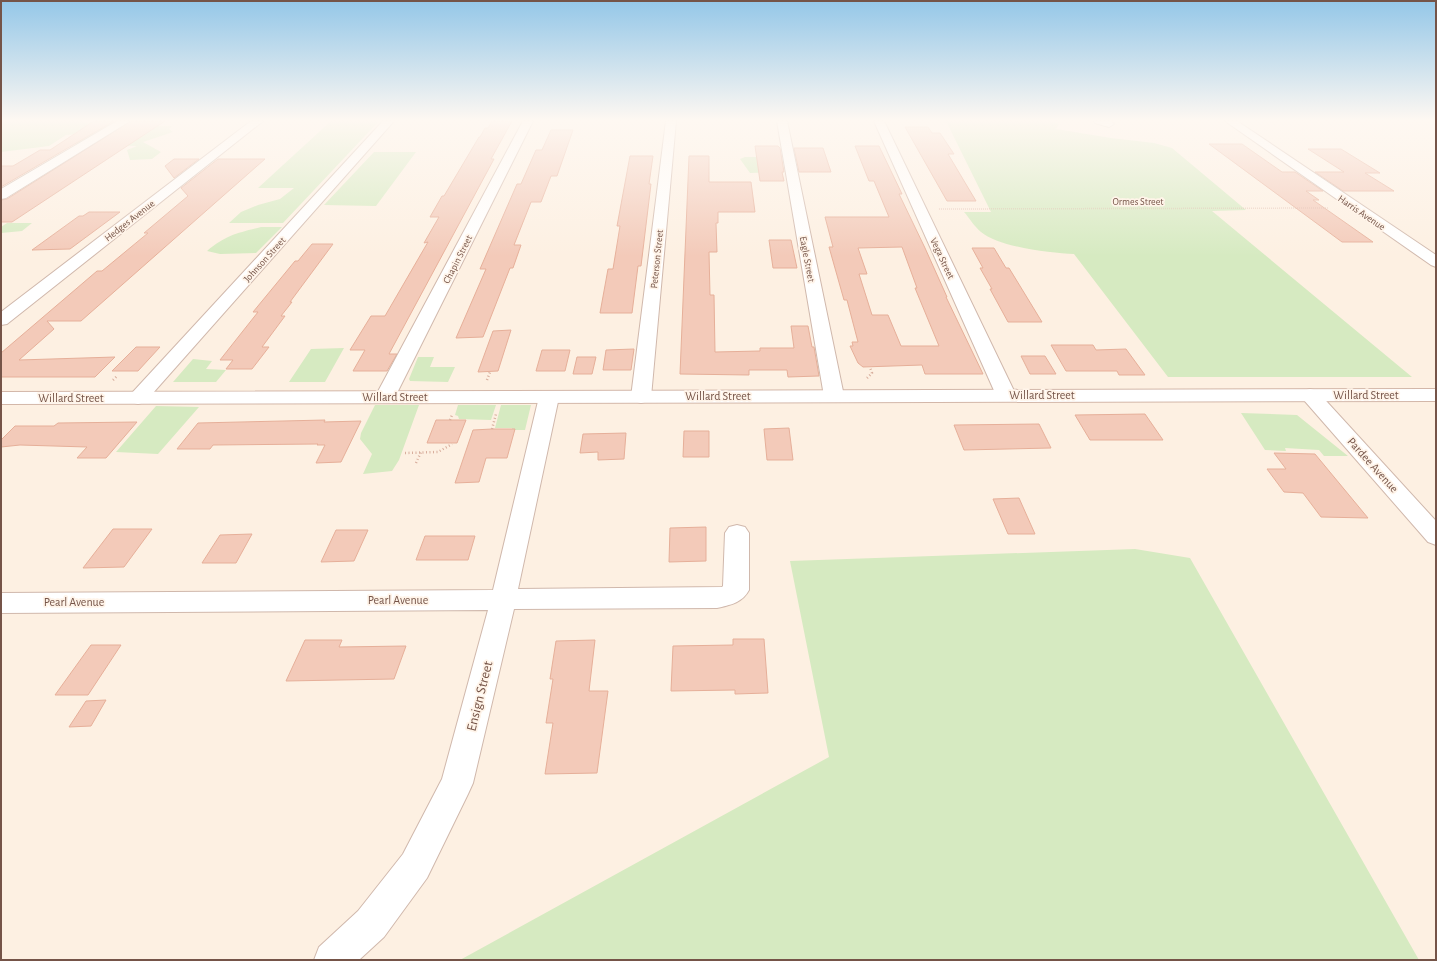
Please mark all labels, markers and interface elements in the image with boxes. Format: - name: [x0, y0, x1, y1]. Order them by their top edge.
- street label: Harris Avenue: [1336, 193, 1387, 232]
- street label: Ormes Street: [1112, 197, 1164, 207]
- street label: Hedges Avenue: [103, 198, 157, 243]
- street label: Peterson Street: [649, 228, 665, 289]
- street label: Chapin Street: [441, 233, 475, 285]
- street label: Johnson Street: [242, 235, 288, 284]
- street label: Eagle Street: [798, 235, 817, 284]
- street label: Vega Street: [928, 236, 956, 281]
- street label: Willard Street: [1009, 389, 1075, 401]
- street label: Willard Street: [1333, 389, 1399, 401]
- street label: Willard Street: [685, 390, 751, 402]
- street label: Willard Street: [362, 391, 428, 403]
- street label: Willard Street: [38, 392, 104, 404]
- street label: Pardee Avenue: [1345, 435, 1401, 495]
- street label: Pearl Avenue: [368, 594, 428, 606]
- street label: Pearl Avenue: [44, 596, 104, 608]
- street label: Ensign Street: [465, 659, 496, 733]

